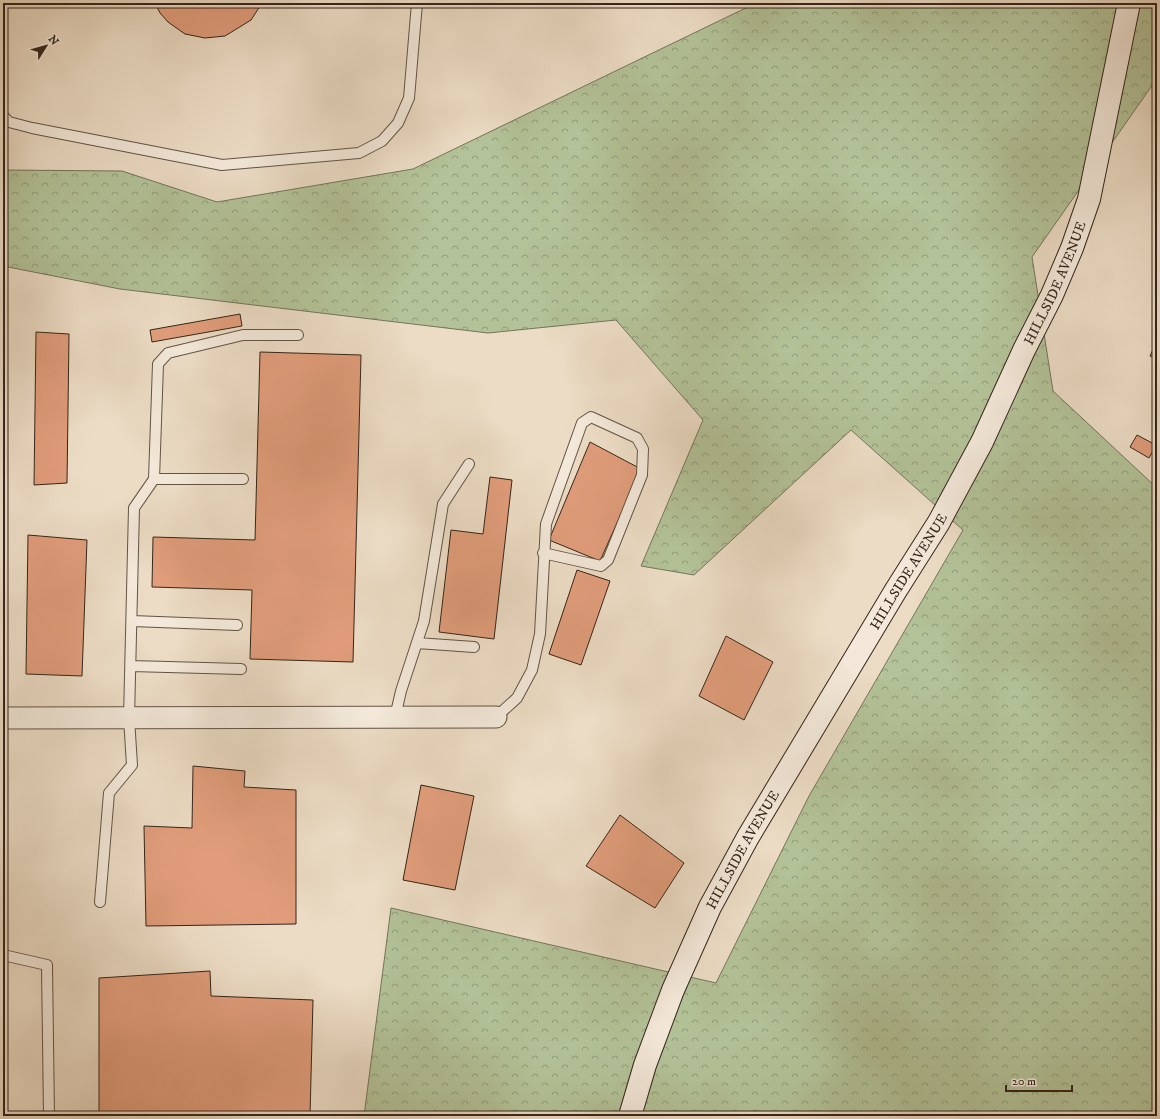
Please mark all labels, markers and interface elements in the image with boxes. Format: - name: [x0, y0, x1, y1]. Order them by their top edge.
- north arrow: [26, 26, 66, 66]
- text: N: [45, 33, 61, 48]
- street label: HILLSIDE AVENUE: [1020, 219, 1091, 348]
- street label: HILLSIDE AVENUE: [866, 510, 952, 633]
- street label: HILLSIDE AVENUE: [703, 787, 784, 913]
- scale bar: [1006, 1067, 1072, 1093]
- text: 20 m: [1012, 1074, 1036, 1089]

